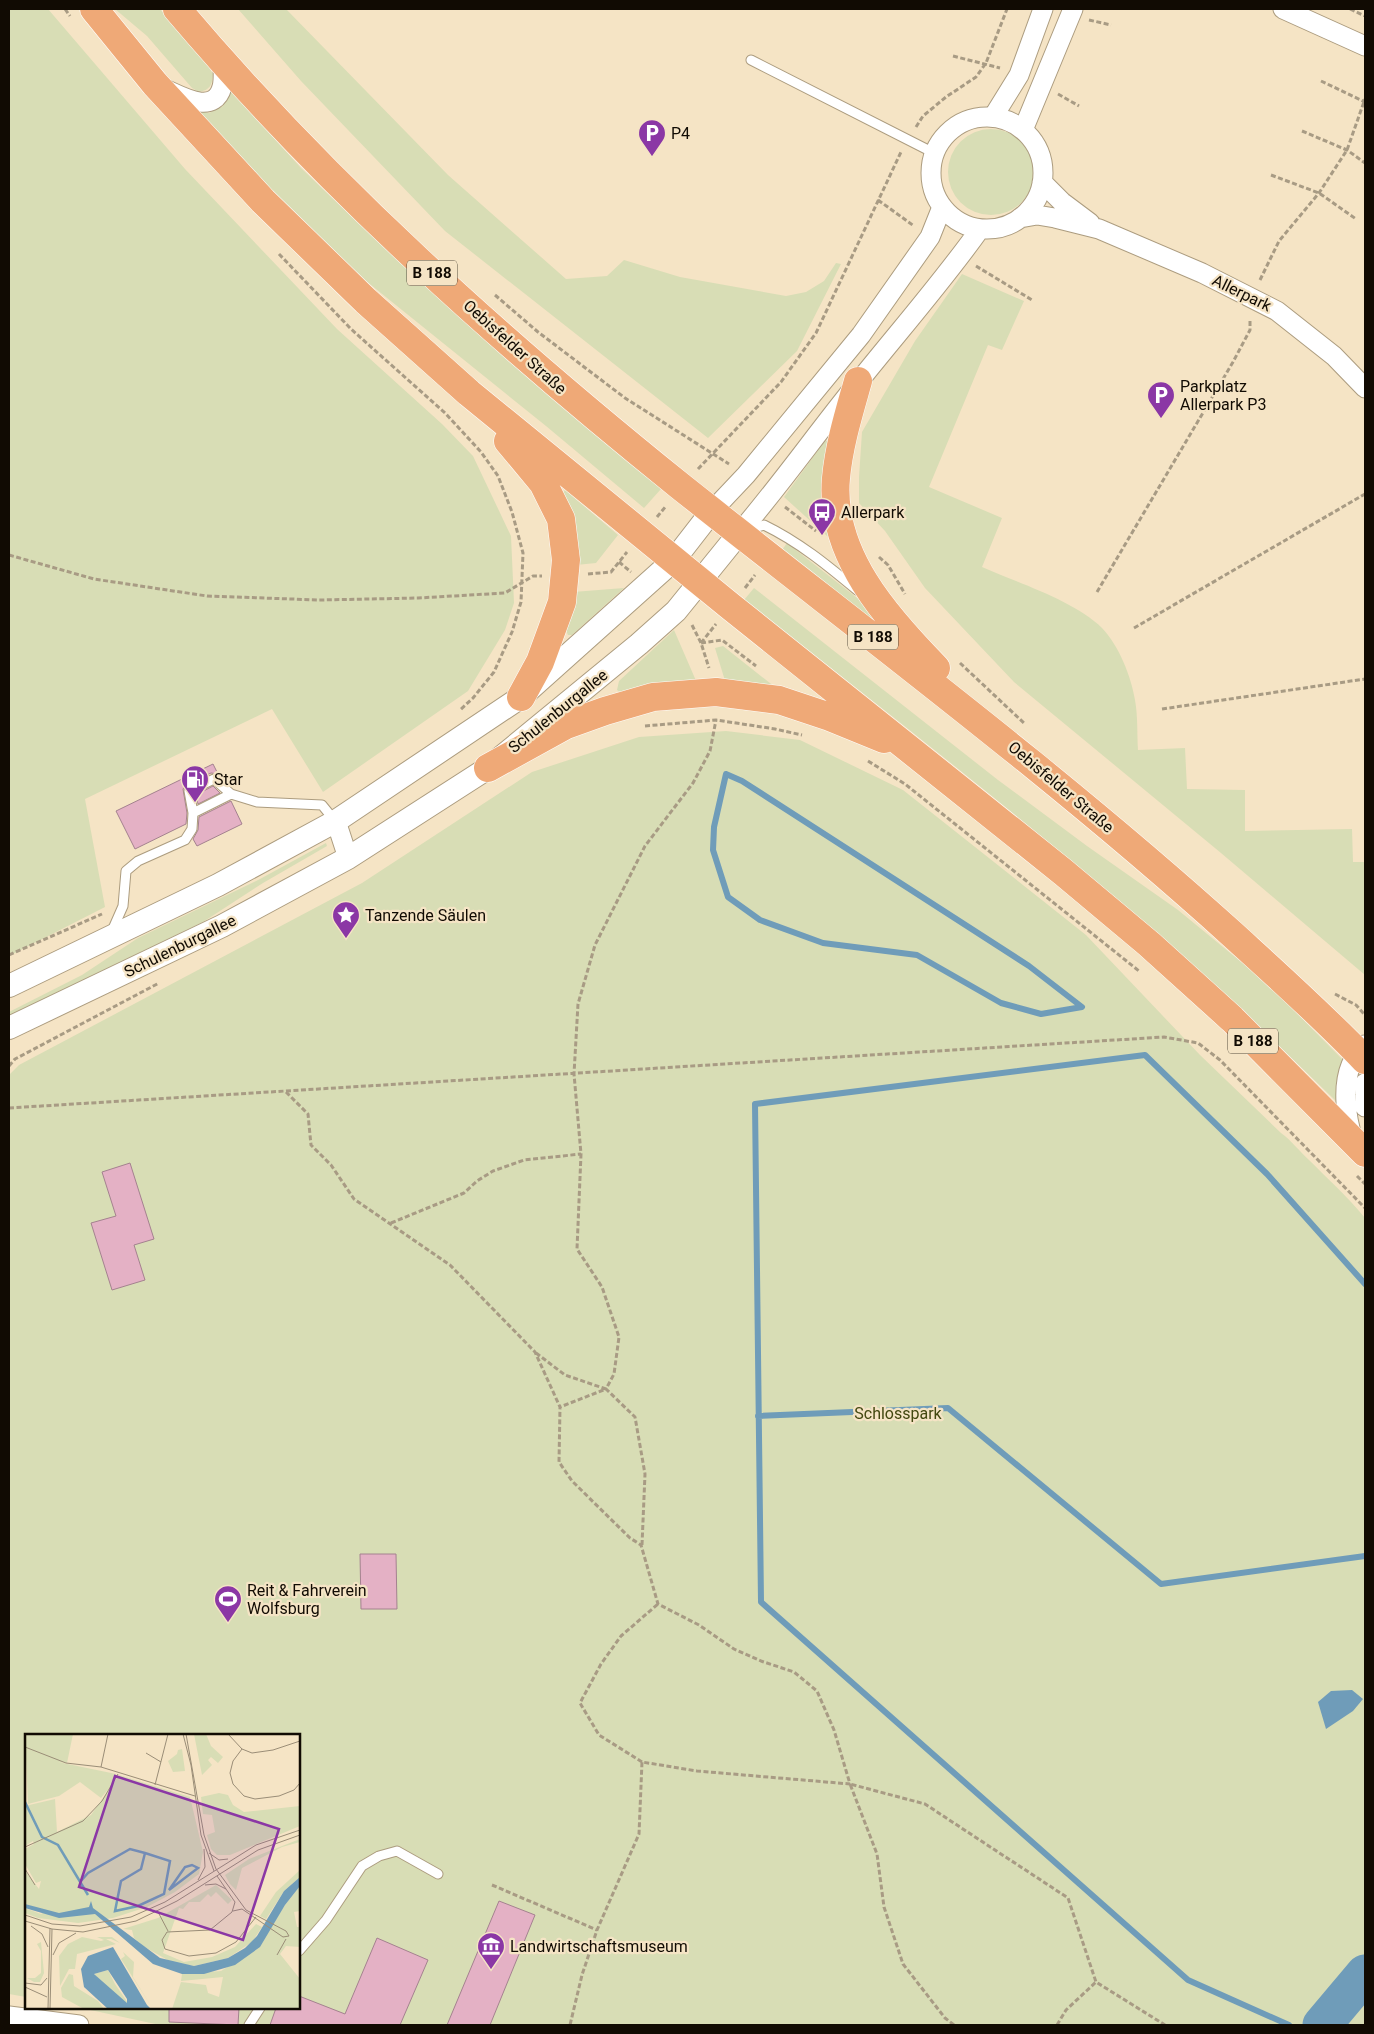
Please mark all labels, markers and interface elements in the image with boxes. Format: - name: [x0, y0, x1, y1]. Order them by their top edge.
- parking icon: P4: [637, 118, 667, 157]
- place label: P4: [671, 124, 690, 143]
- road number: B 188: [407, 260, 457, 286]
- street label: Allerpark: [1209, 271, 1275, 316]
- street label: Oebisfelder Straße: [460, 296, 570, 398]
- place label: Parkplatz Allerpark P3: [1180, 377, 1266, 414]
- parking icon: Parkplatz Allerpark P3: [1146, 380, 1176, 419]
- bus stop icon: Allerpark: [807, 497, 837, 536]
- place label: Allerpark: [841, 503, 905, 522]
- road number: B 188: [848, 624, 898, 650]
- street label: Schulenburgallee: [505, 665, 611, 757]
- street label: Oebisfelder Straße: [1004, 737, 1118, 837]
- fuel station icon: Star: [180, 764, 210, 803]
- place label: Star: [214, 770, 243, 789]
- place icon: Tanzende Säulen: [331, 900, 361, 939]
- place label: Tanzende Säulen: [365, 906, 486, 925]
- street label: Schulenburgallee: [121, 911, 239, 981]
- road number: B 188: [1228, 1028, 1278, 1054]
- park label: Schlosspark: [854, 1404, 943, 1423]
- place label: Reit & Fahrverein Wolfsburg: [247, 1581, 367, 1618]
- sports icon: Reit & Fahrverein Wolfsburg: [213, 1584, 243, 1623]
- inset map: [25, 1734, 300, 2009]
- museum icon: Landwirtschaftsmuseum: [476, 1931, 506, 1970]
- place label: Landwirtschaftsmuseum: [510, 1937, 688, 1956]

